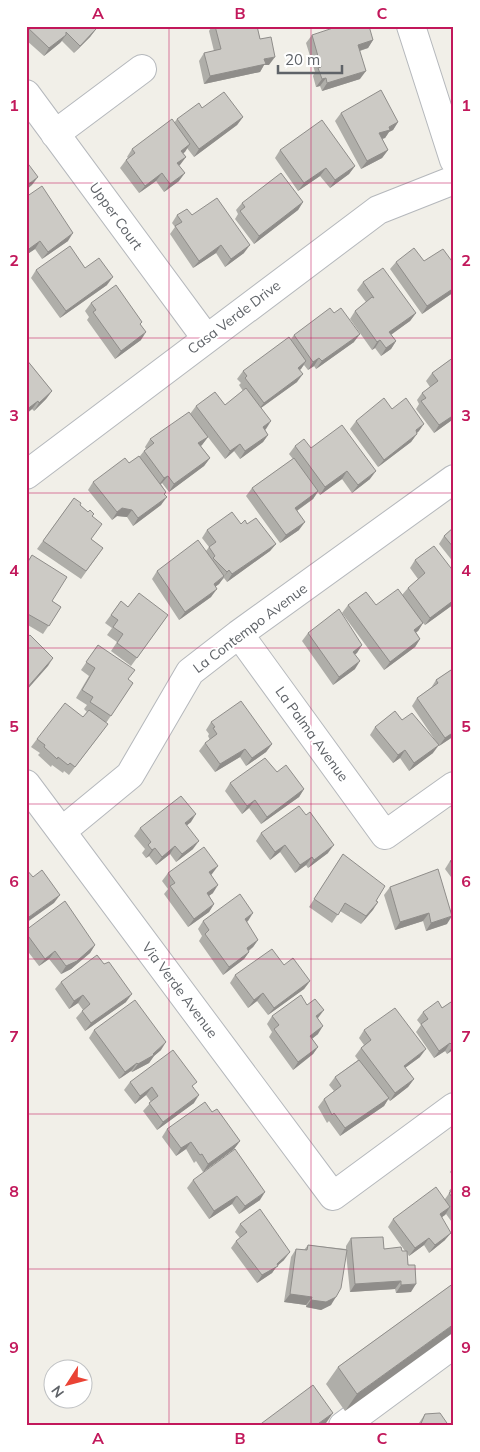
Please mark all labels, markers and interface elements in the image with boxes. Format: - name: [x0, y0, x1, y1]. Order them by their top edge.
- text: A: [92, 3, 104, 23]
- text: B: [234, 3, 246, 23]
- text: C: [377, 3, 388, 23]
- scale bar: [278, 42, 341, 74]
- text: 20 m: [285, 50, 320, 69]
- text: 1: [9, 95, 19, 115]
- text: 1: [461, 95, 471, 115]
- street label: Upper Court: [86, 179, 147, 253]
- text: 2: [9, 250, 19, 270]
- text: 2: [461, 250, 471, 270]
- street label: Casa Verde Drive: [184, 276, 284, 358]
- text: 3: [9, 405, 19, 425]
- text: 3: [461, 405, 471, 425]
- text: 4: [9, 560, 19, 580]
- text: 4: [461, 560, 471, 580]
- street label: La Contempo Avenue: [189, 579, 311, 677]
- street label: La Palma Avenue: [271, 683, 353, 785]
- text: 5: [9, 716, 19, 736]
- text: 5: [461, 716, 471, 736]
- text: 6: [9, 871, 19, 891]
- text: 6: [461, 871, 471, 891]
- street label: Via Verde Avenue: [138, 939, 222, 1041]
- text: 7: [9, 1026, 19, 1046]
- text: 7: [461, 1026, 471, 1046]
- text: 8: [9, 1181, 19, 1201]
- text: 8: [461, 1181, 471, 1201]
- text: 9: [9, 1337, 19, 1357]
- text: 9: [461, 1337, 471, 1357]
- north arrow: [42, 1360, 92, 1410]
- text: N: [47, 1382, 68, 1401]
- text: A: [92, 1428, 104, 1448]
- text: B: [234, 1428, 246, 1448]
- text: C: [377, 1428, 388, 1448]

